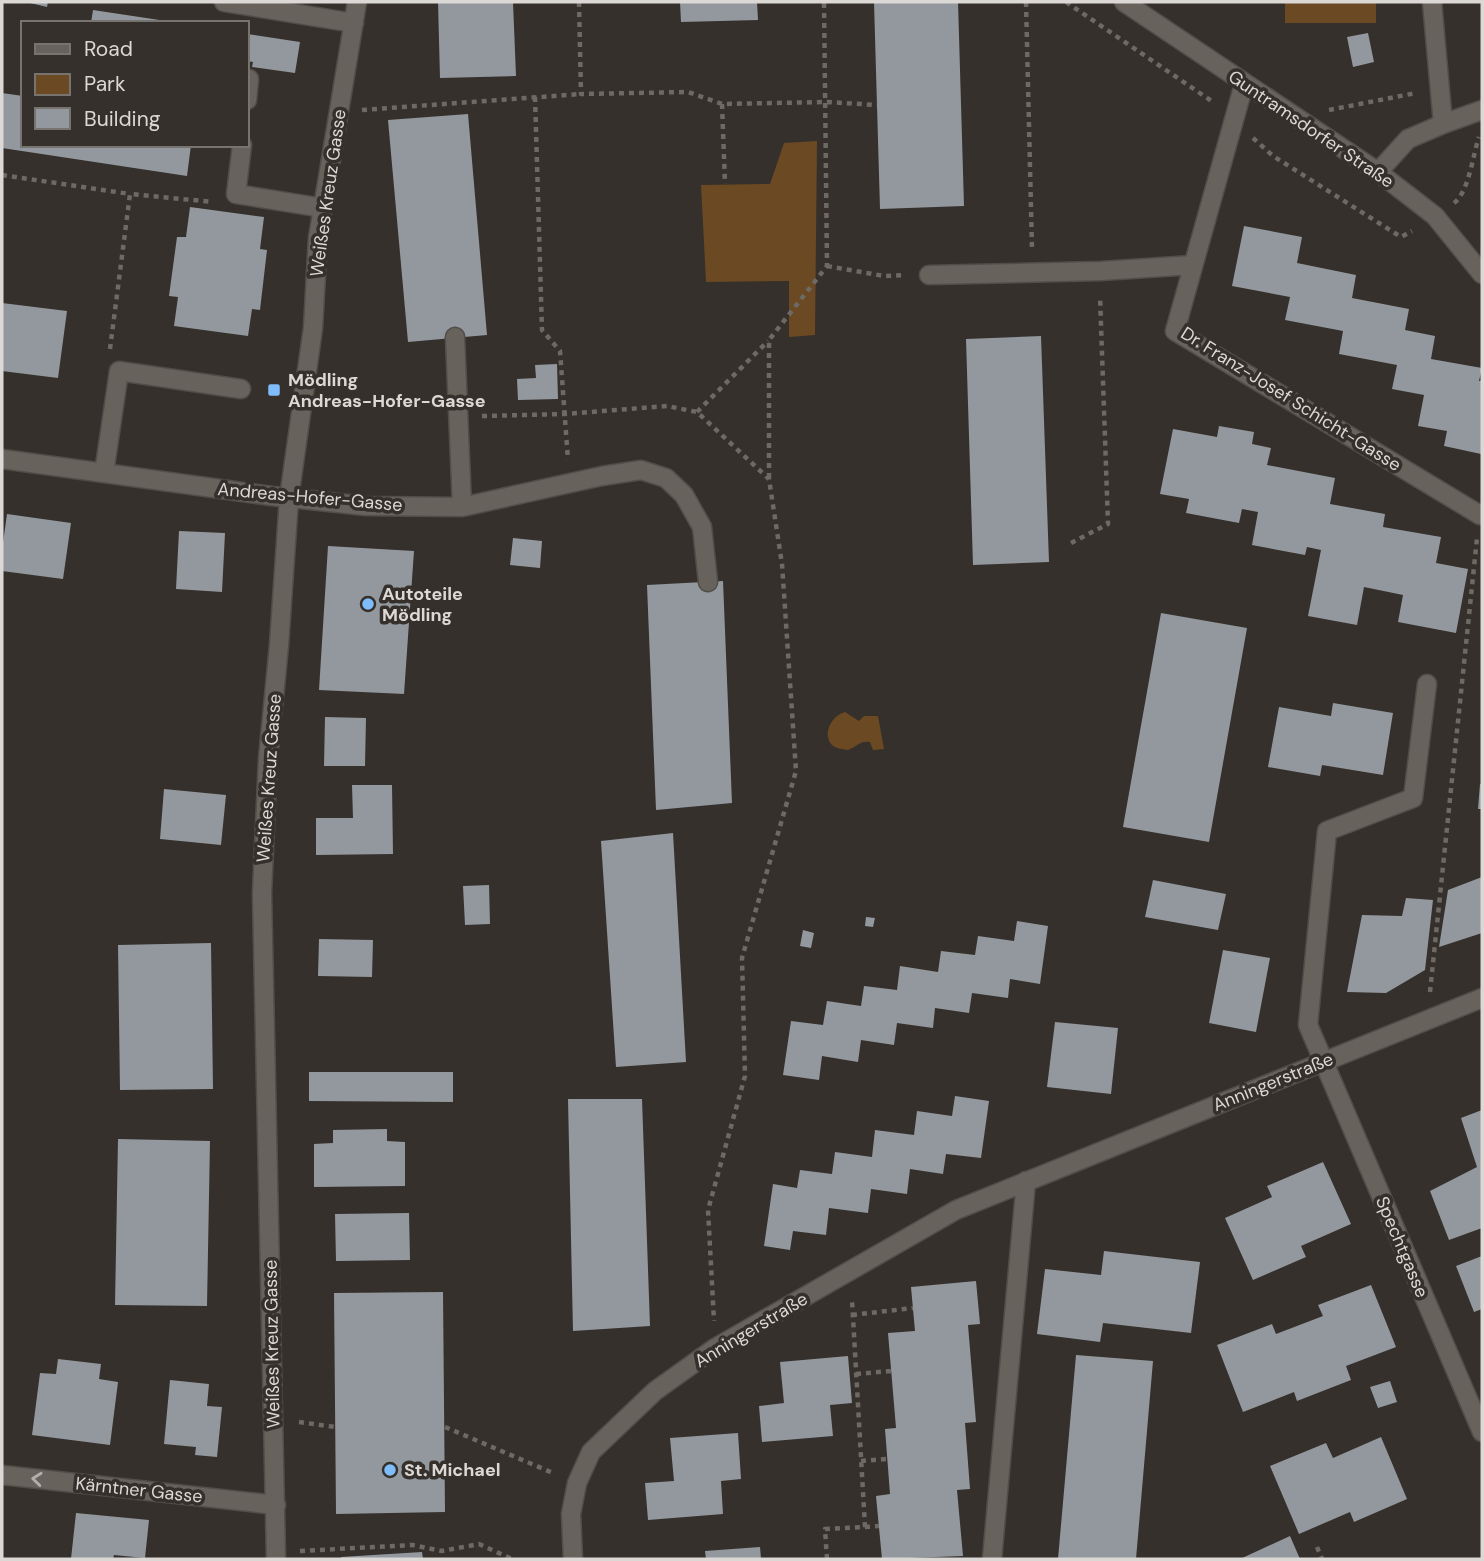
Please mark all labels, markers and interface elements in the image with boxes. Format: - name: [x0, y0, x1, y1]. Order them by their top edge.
- legend: [21, 21, 248, 147]
- text: Road: [84, 35, 133, 63]
- street label: Guntramsdorfer Straße: [1224, 65, 1398, 193]
- text: Park: [84, 70, 126, 98]
- text: Building: [84, 105, 161, 133]
- street label: Weißes Kreuz Gasse: [304, 108, 352, 278]
- street label: Dr. Franz-Josef Schicht-Gasse: [1176, 321, 1406, 477]
- place label: Mödling Andreas-Hofer-Gasse: [288, 368, 486, 413]
- marker: Mödling Andreas-Hofer-Gasse: [266, 382, 282, 398]
- street label: Andreas-Hofer-Gasse: [216, 477, 404, 517]
- place label: Autoteile Mödling: [382, 582, 463, 627]
- marker: Autoteile Mödling: [360, 596, 376, 612]
- street label: Weißes Kreuz Gasse: [251, 693, 287, 863]
- street label: Anningerstraße: [1209, 1047, 1337, 1117]
- street label: Spechtgasse: [1370, 1193, 1434, 1301]
- street label: Weißes Kreuz Gasse: [259, 1259, 285, 1429]
- street label: Anningerstraße: [690, 1287, 812, 1373]
- place label: St. Michael: [404, 1458, 501, 1482]
- marker: St. Michael: [382, 1462, 398, 1478]
- one-way arrow: [31, 1471, 43, 1486]
- street label: Kärntner Gasse: [74, 1471, 204, 1509]

